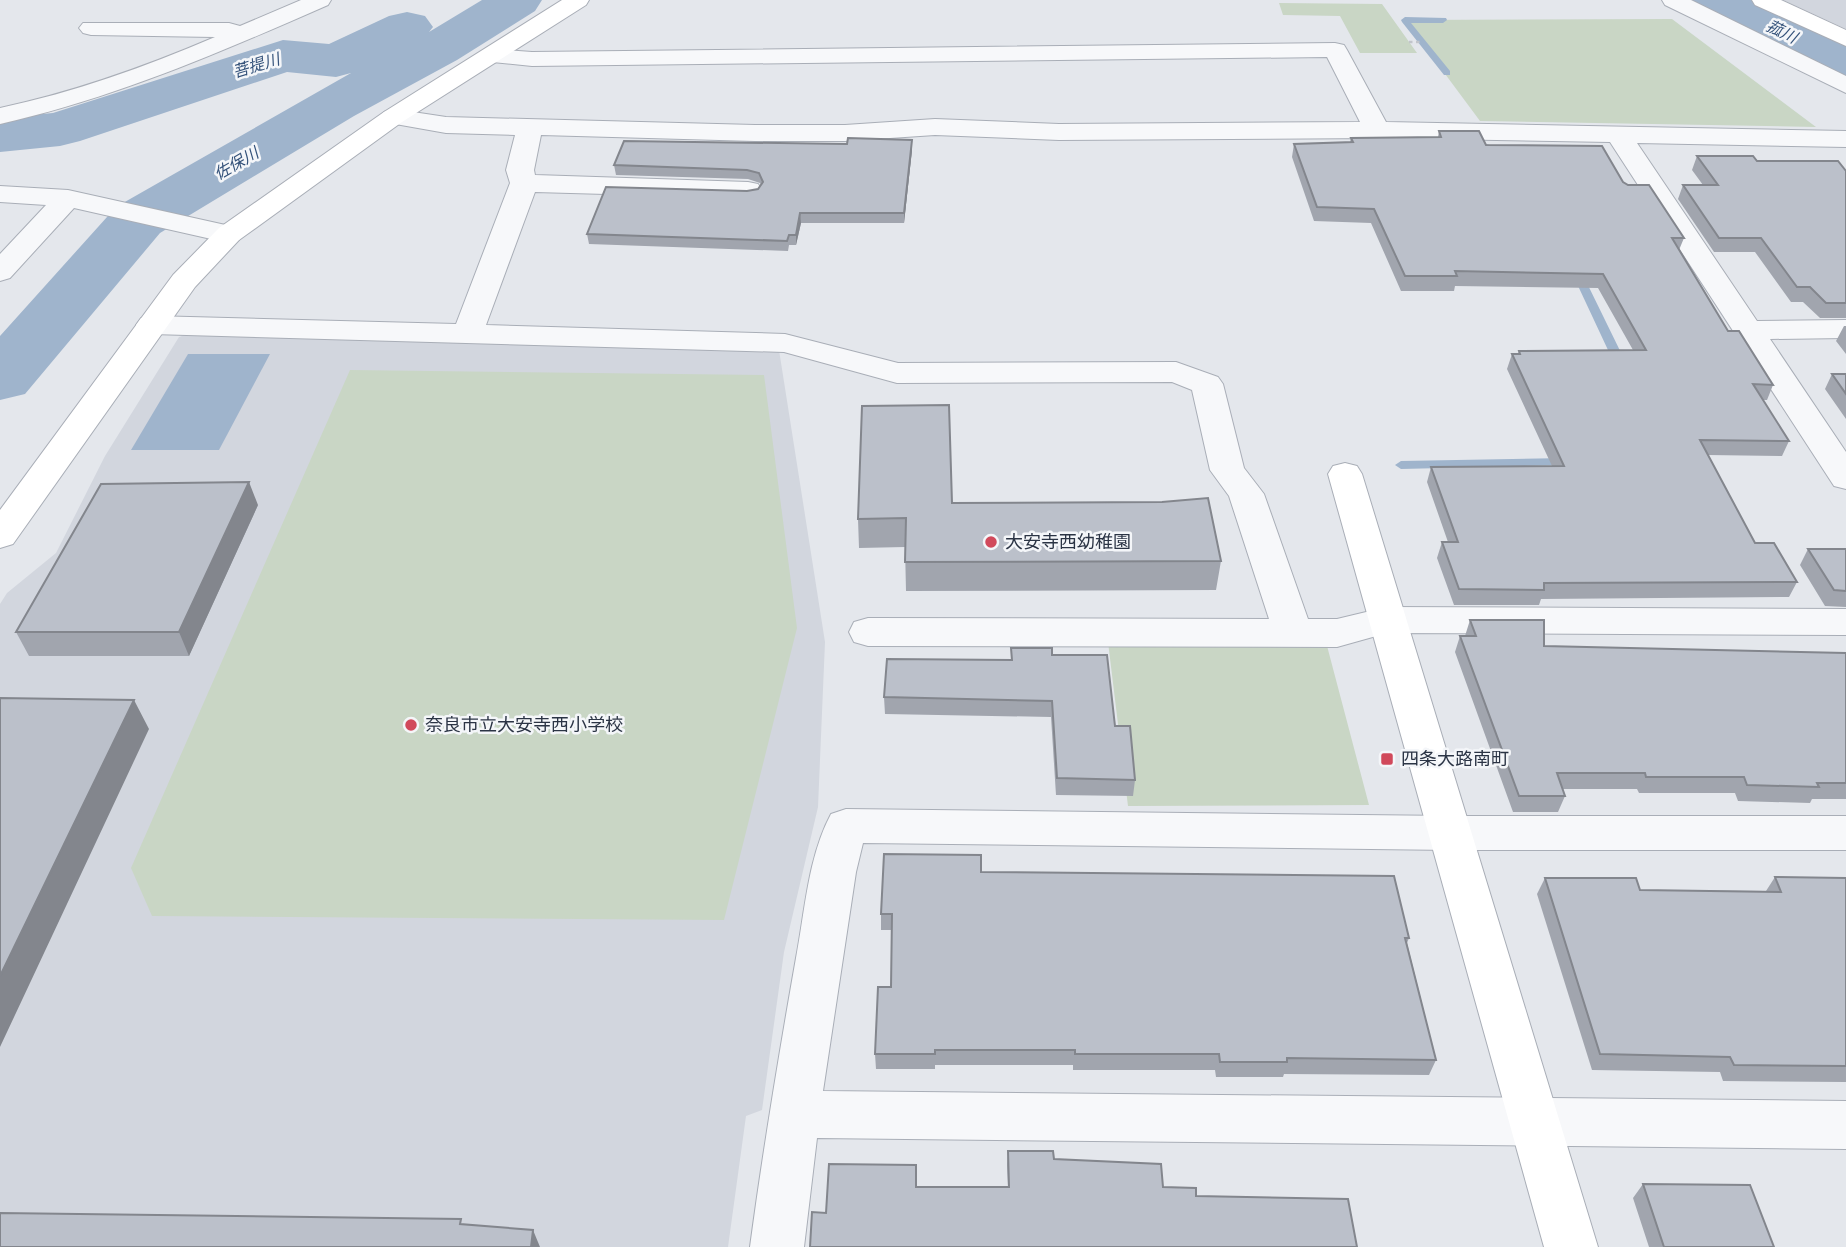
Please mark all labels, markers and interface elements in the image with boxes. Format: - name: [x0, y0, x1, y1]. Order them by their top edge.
- water label: 菰川: [1763, 15, 1803, 48]
- water label: 菩提川: [230, 48, 284, 82]
- water label: 佐保川: [210, 141, 264, 184]
- place label: 大安寺西幼稚園: [1005, 530, 1131, 553]
- marker: 大安寺西幼稚園: [983, 534, 999, 550]
- place label: 奈良市立大安寺西小学校: [425, 713, 623, 736]
- marker: 奈良市立大安寺西小学校: [403, 717, 419, 733]
- place label: 四条大路南町: [1401, 747, 1509, 770]
- marker: 四条大路南町: [1379, 751, 1395, 767]

